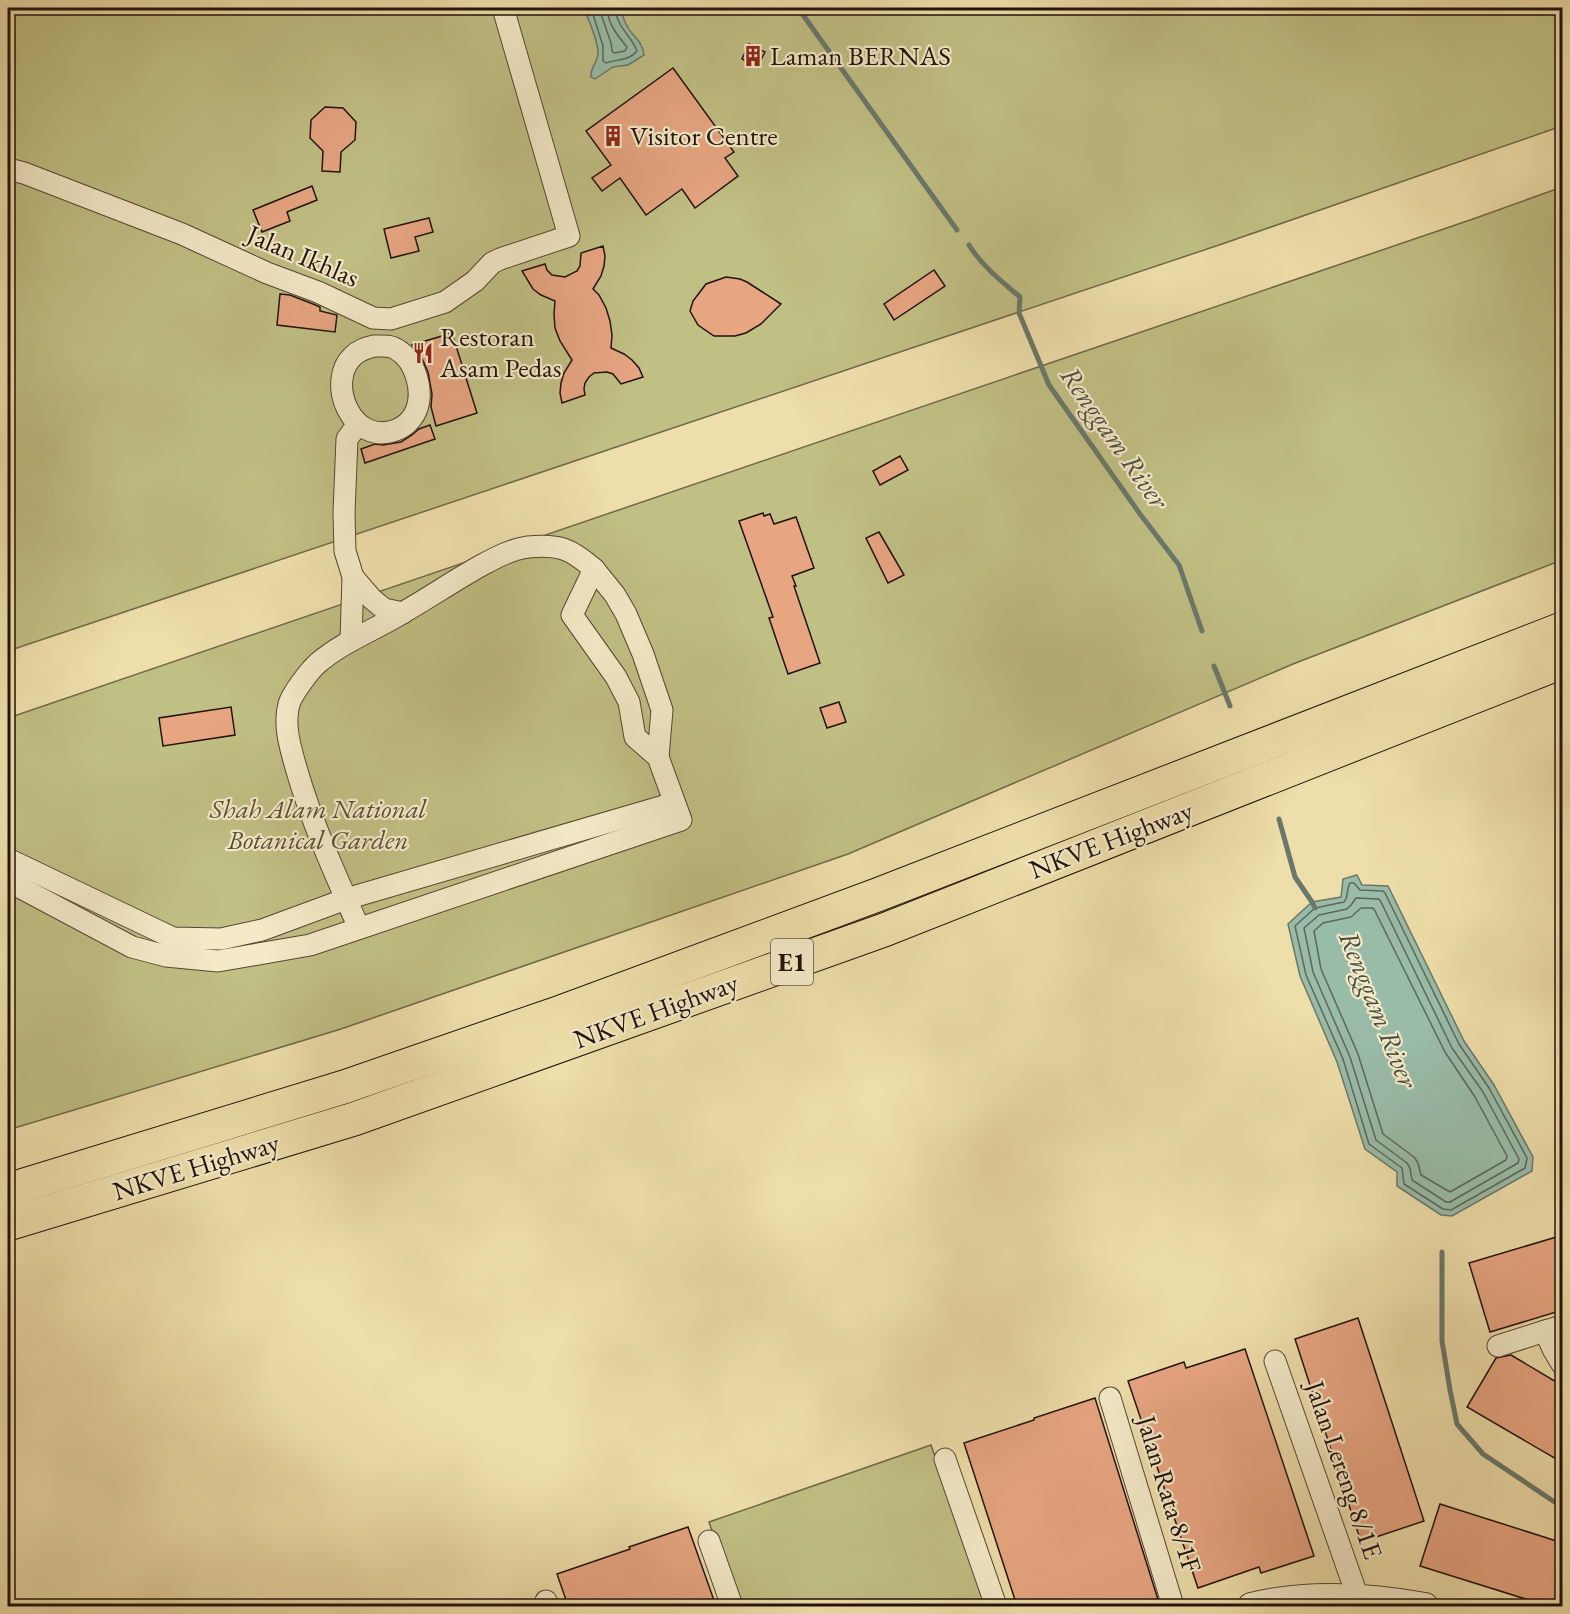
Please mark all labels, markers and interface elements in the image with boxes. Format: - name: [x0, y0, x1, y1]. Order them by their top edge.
- place label: Laman BERNAS: [770, 38, 951, 73]
- building icon: Laman BERNAS: [741, 44, 765, 68]
- place label: Visitor Centre: [630, 118, 778, 153]
- building icon: Visitor Centre: [601, 124, 625, 148]
- street label: Jalan Ikhlas: [240, 215, 365, 295]
- place label: Restoran Asam Pedas: [439, 319, 562, 385]
- restaurant icon: Restoran Asam Pedas: [411, 341, 435, 365]
- water label: Renggam River: [1053, 359, 1178, 517]
- park label: Shah Alam National Botanical Garden: [209, 791, 427, 857]
- street label: NKVE Highway: [1024, 792, 1198, 887]
- water label: Renggam River: [1331, 925, 1427, 1094]
- road number: E1: [771, 939, 813, 985]
- street label: NKVE Highway: [569, 965, 743, 1056]
- street label: NKVE Highway: [108, 1125, 284, 1208]
- street label: Jalan Lereng 8/1E: [1297, 1374, 1391, 1563]
- street label: Jalan Rata 8/1F: [1128, 1409, 1210, 1577]

